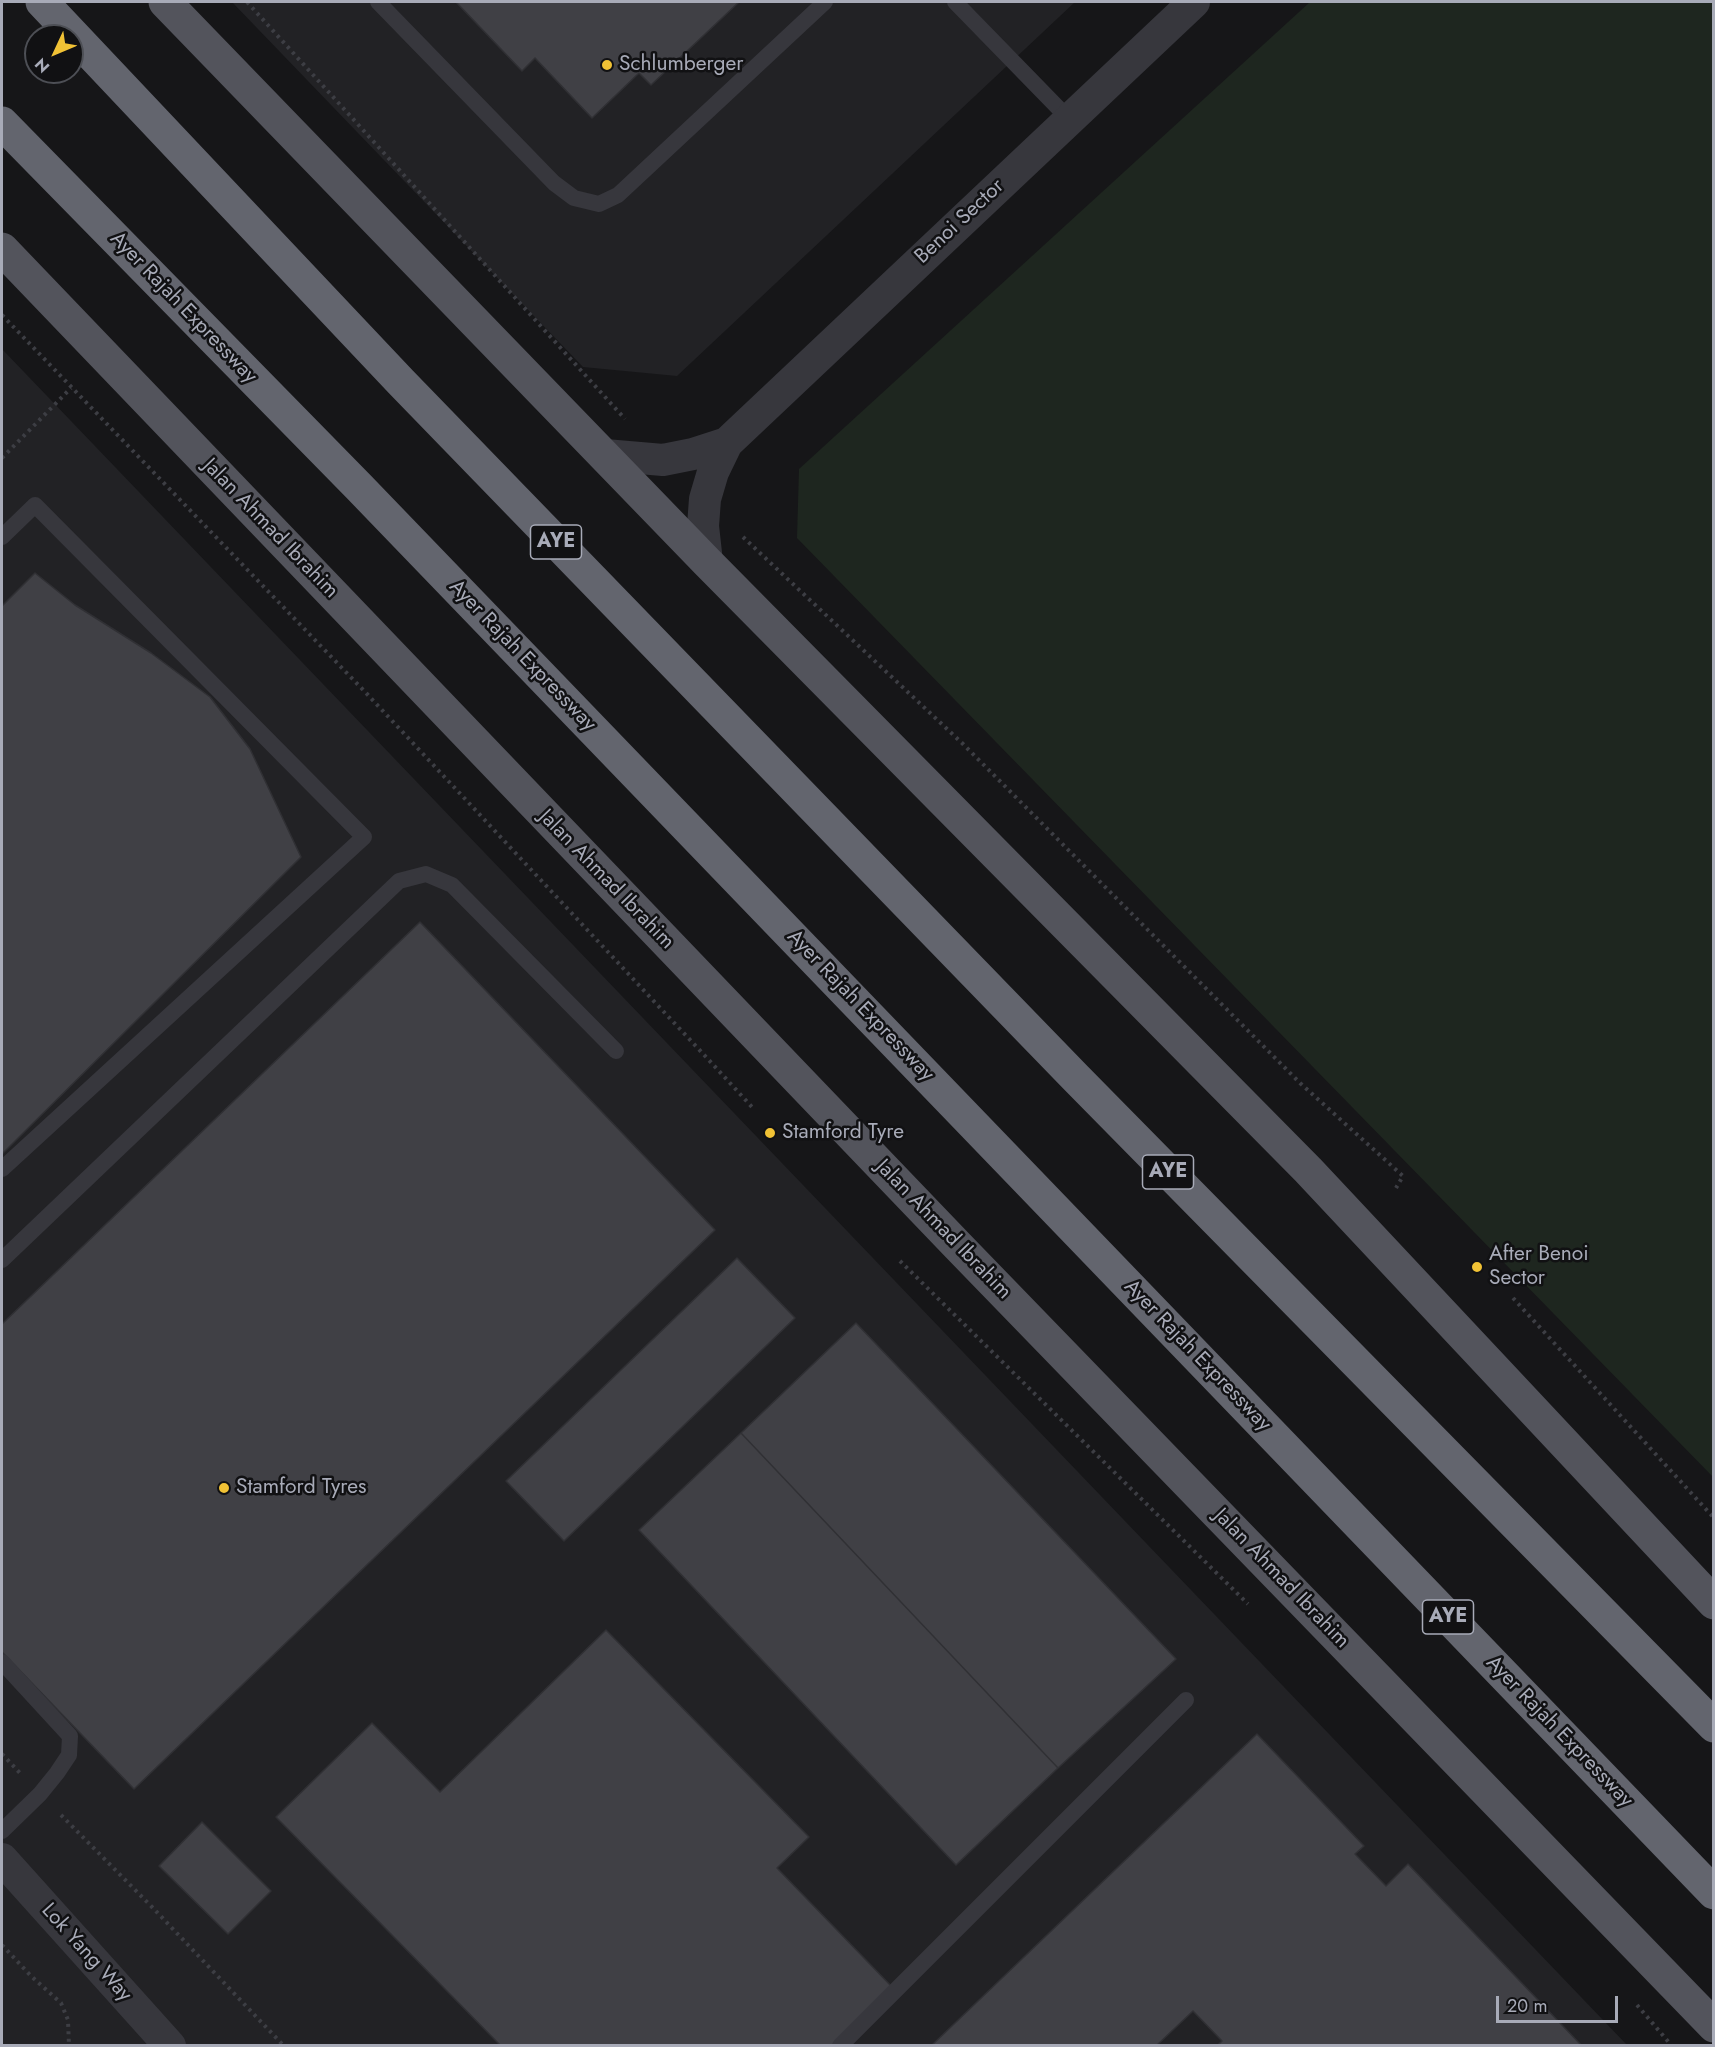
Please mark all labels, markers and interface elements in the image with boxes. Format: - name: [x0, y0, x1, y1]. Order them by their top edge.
- north arrow: [24, 24, 84, 84]
- place label: Schlumberger: [619, 52, 743, 78]
- text: N: [29, 53, 55, 78]
- marker: Schlumberger: [600, 58, 614, 72]
- street label: Benoi Sector: [910, 174, 1010, 270]
- street label: Ayer Rajah Expressway: [104, 227, 262, 389]
- street label: Jalan Ahmad Ibrahim: [197, 454, 343, 604]
- road number: AYE: [530, 525, 582, 559]
- street label: Ayer Rajah Expressway: [443, 575, 601, 737]
- street label: Jalan Ahmad Ibrahim: [533, 805, 679, 955]
- street label: Ayer Rajah Expressway: [781, 925, 939, 1087]
- place label: Stamford Tyre: [782, 1120, 904, 1146]
- marker: Stamford Tyre: [763, 1126, 777, 1140]
- street label: Jalan Ahmad Ibrahim: [870, 1155, 1016, 1305]
- road number: AYE: [1142, 1155, 1194, 1189]
- place label: After Benoi Sector: [1489, 1242, 1589, 1292]
- marker: After Benoi Sector: [1470, 1260, 1484, 1274]
- street label: Ayer Rajah Expressway: [1118, 1275, 1276, 1437]
- place label: Stamford Tyres: [236, 1475, 367, 1501]
- marker: Stamford Tyres: [217, 1481, 231, 1495]
- street label: Jalan Ahmad Ibrahim: [1208, 1504, 1354, 1654]
- road number: AYE: [1422, 1600, 1474, 1634]
- street label: Ayer Rajah Expressway: [1480, 1651, 1638, 1813]
- street label: Lok Yang Way: [35, 1899, 137, 2007]
- scale bar: [1499, 1984, 1620, 2022]
- text: 20 m: [1507, 1993, 1547, 2019]

